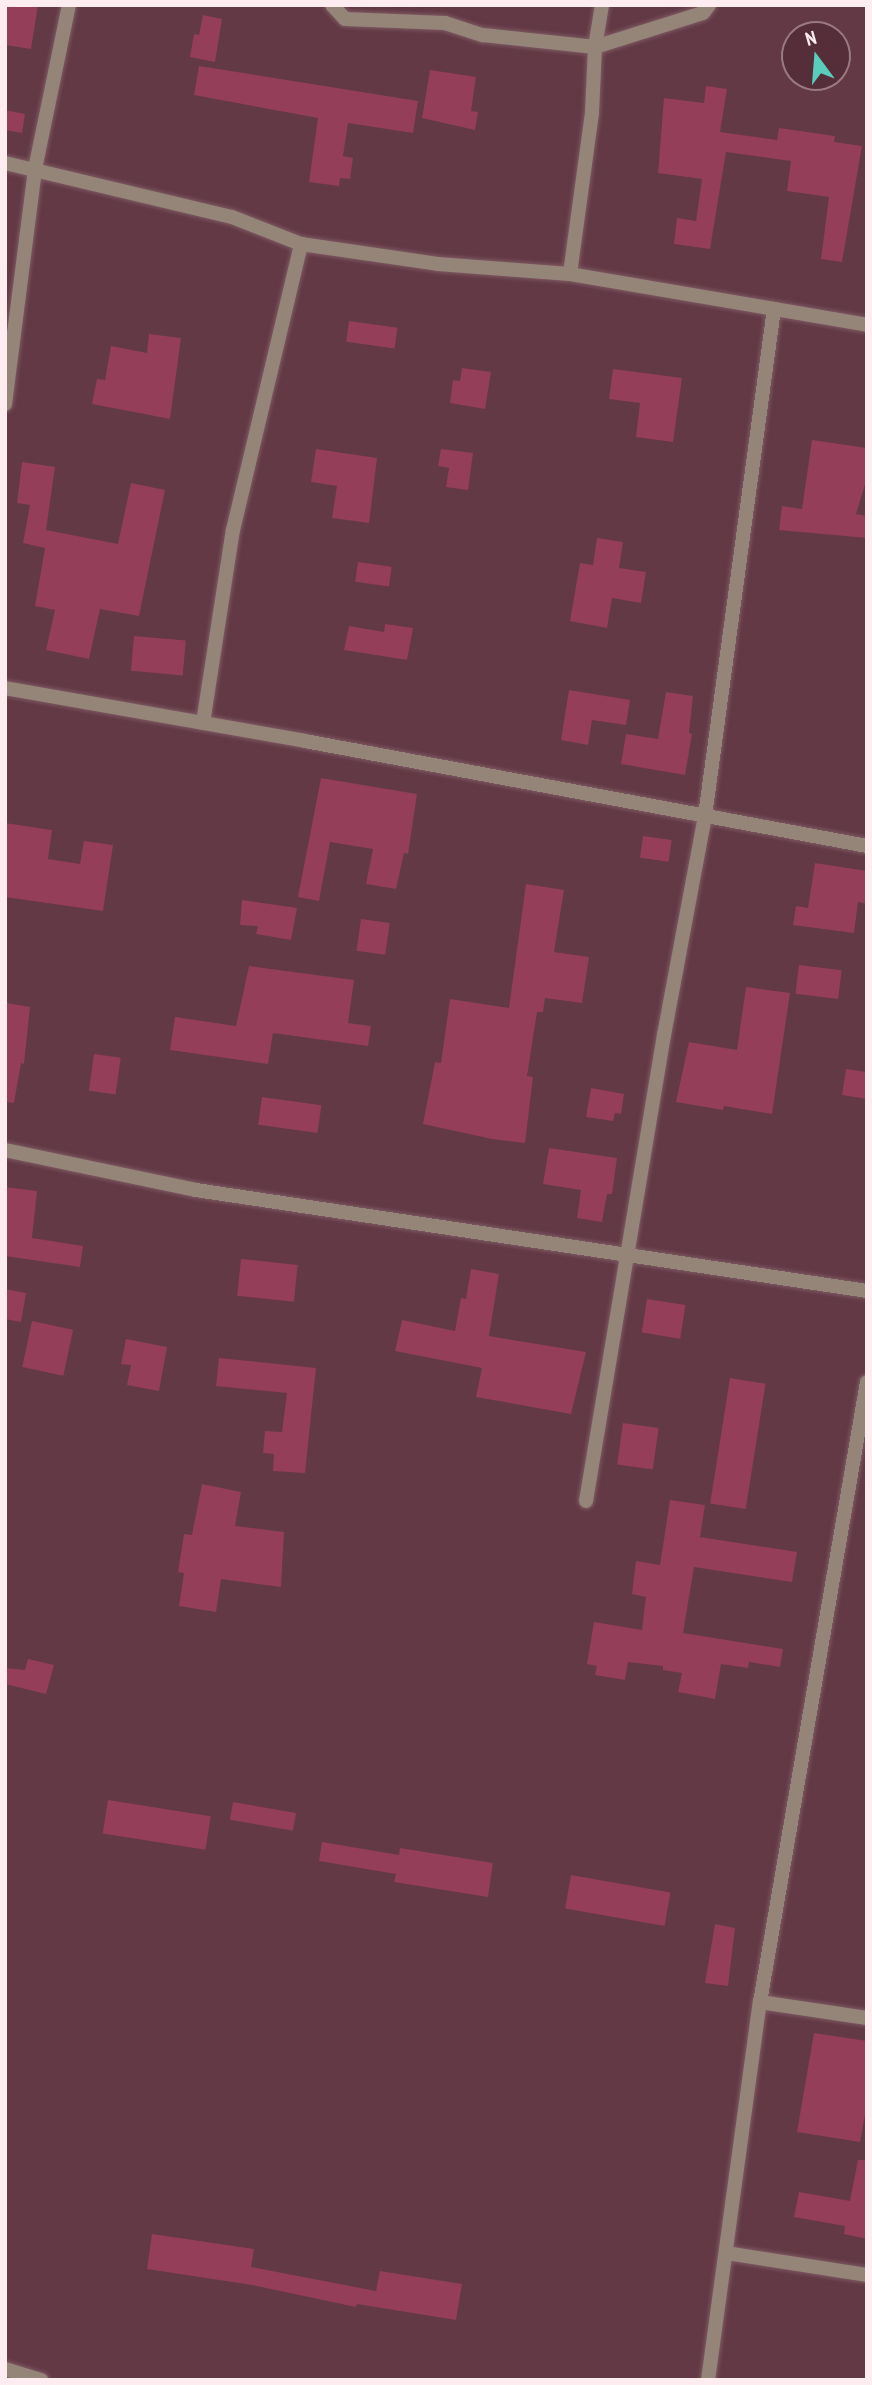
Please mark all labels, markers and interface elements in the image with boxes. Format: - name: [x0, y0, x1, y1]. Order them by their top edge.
- north arrow: [781, 21, 851, 91]
- text: N: [803, 25, 819, 51]

